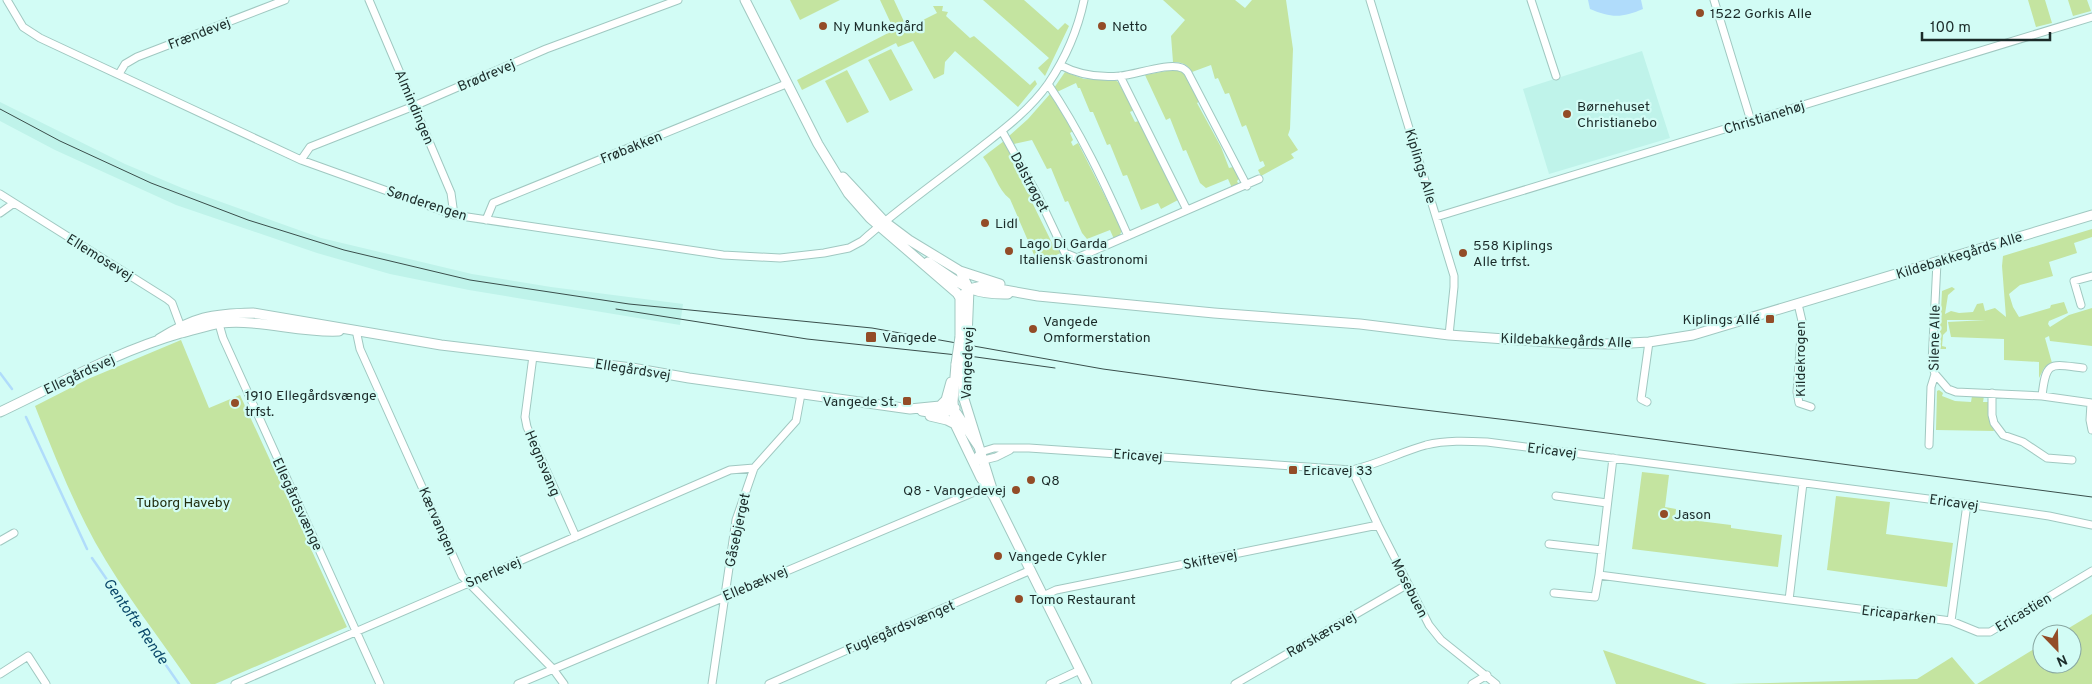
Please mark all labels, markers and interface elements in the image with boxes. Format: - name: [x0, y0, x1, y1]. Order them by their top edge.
- place label: 1522 Gorkis Alle: [1710, 6, 1812, 23]
- marker: 1522 Gorkis Alle: [1694, 7, 1706, 19]
- scale bar: [1922, 10, 2050, 42]
- street label: Frændevej: [166, 15, 233, 54]
- place label: Ny Munkegård: [833, 19, 924, 36]
- place label: Netto: [1112, 19, 1148, 36]
- text: 100 m: [1930, 19, 1971, 38]
- marker: Ny Munkegård: [817, 20, 829, 32]
- marker: Netto: [1096, 20, 1108, 32]
- street label: Brødrevej: [455, 57, 518, 96]
- street label: Almindingen: [390, 68, 437, 148]
- street label: Christianehøj: [1722, 98, 1807, 139]
- place label: Børnehuset Christianebo: [1577, 99, 1657, 132]
- marker: Børnehuset Christianebo: [1561, 108, 1573, 120]
- street label: Kiplings Alle: [1400, 127, 1439, 206]
- street label: Frøbakken: [598, 128, 665, 168]
- street label: Dalstrøget: [1006, 150, 1051, 215]
- street label: Sønderengen: [384, 183, 469, 225]
- place label: Lidl: [995, 216, 1018, 233]
- marker: Lidl: [979, 217, 991, 229]
- street label: Kildebakkegårds Alle: [1894, 229, 2025, 284]
- street label: Ellemosevej: [63, 231, 136, 285]
- place label: Lago Di Garda Italiensk Gastronomi: [1019, 236, 1148, 269]
- place label: 558 Kiplings Alle trfst.: [1473, 238, 1553, 271]
- marker: Lago Di Garda Italiensk Gastronomi: [1003, 245, 1015, 257]
- marker: 558 Kiplings Alle trfst.: [1457, 247, 1469, 259]
- street label: Silene Alle: [1926, 305, 1945, 371]
- place label: Kiplings Allé: [1682, 312, 1760, 329]
- marker: Kiplings Allé: [1764, 313, 1776, 325]
- place label: Vangede Omformerstation: [1043, 314, 1151, 347]
- street label: Kildekrogen: [1793, 321, 1810, 397]
- marker: Vangede Omformerstation: [1027, 323, 1039, 335]
- street label: Vangedevej: [959, 326, 978, 400]
- marker: Vangede: [864, 330, 878, 344]
- place label: Vangede: [882, 330, 937, 347]
- street label: Kildebakkegårds Alle: [1500, 331, 1632, 352]
- street label: Ellegårdsvej: [41, 352, 118, 399]
- street label: Ellegårdsvej: [594, 356, 672, 385]
- place label: 1910 Ellegårdsvænge trfst.: [245, 388, 377, 421]
- place label: Vangede St.: [823, 394, 897, 411]
- marker: Vangede St.: [901, 395, 913, 407]
- marker: 1910 Ellegårdsvænge trfst.: [229, 397, 241, 409]
- street label: Hegnsvang: [520, 428, 563, 499]
- street label: Ericavej: [1526, 440, 1577, 463]
- street label: Ericavej: [1113, 446, 1163, 467]
- street label: Ellegårdsvænge: [268, 455, 326, 554]
- place label: Ericavej 33: [1303, 463, 1373, 480]
- marker: Ericavej 33: [1287, 464, 1299, 476]
- place label: Q8: [1041, 473, 1060, 490]
- marker: Q8: [1025, 474, 1037, 486]
- place label: Q8 - Vangedevej: [903, 483, 1006, 500]
- marker: Q8 - Vangedevej: [1010, 484, 1022, 496]
- street label: Kærvangen: [414, 485, 459, 558]
- street label: Gåsebjerget: [722, 492, 755, 569]
- street label: Ericavej: [1928, 492, 1980, 515]
- park label: Tuborg Haveby: [136, 495, 230, 512]
- place label: Jason: [1674, 507, 1711, 524]
- marker: Jason: [1658, 508, 1670, 520]
- street label: Skiftevej: [1182, 547, 1239, 574]
- place label: Vangede Cykler: [1008, 549, 1107, 566]
- marker: Vangede Cykler: [992, 550, 1004, 562]
- street label: Snerlevej: [463, 554, 524, 593]
- street label: Mosebuen: [1387, 556, 1431, 621]
- street label: Ellebækvej: [721, 563, 791, 606]
- water label: Gentofte Rende: [98, 575, 172, 669]
- street label: Ericastien: [1993, 590, 2055, 637]
- place label: Tomo Restaurant: [1029, 592, 1136, 609]
- marker: Tomo Restaurant: [1013, 593, 1025, 605]
- street label: Fuglegårdsvænget: [844, 598, 958, 659]
- street label: Ericaparken: [1860, 602, 1937, 629]
- street label: Rørskærsvej: [1284, 609, 1360, 662]
- north arrow: [2032, 624, 2082, 674]
- text: N: [2054, 650, 2069, 669]

